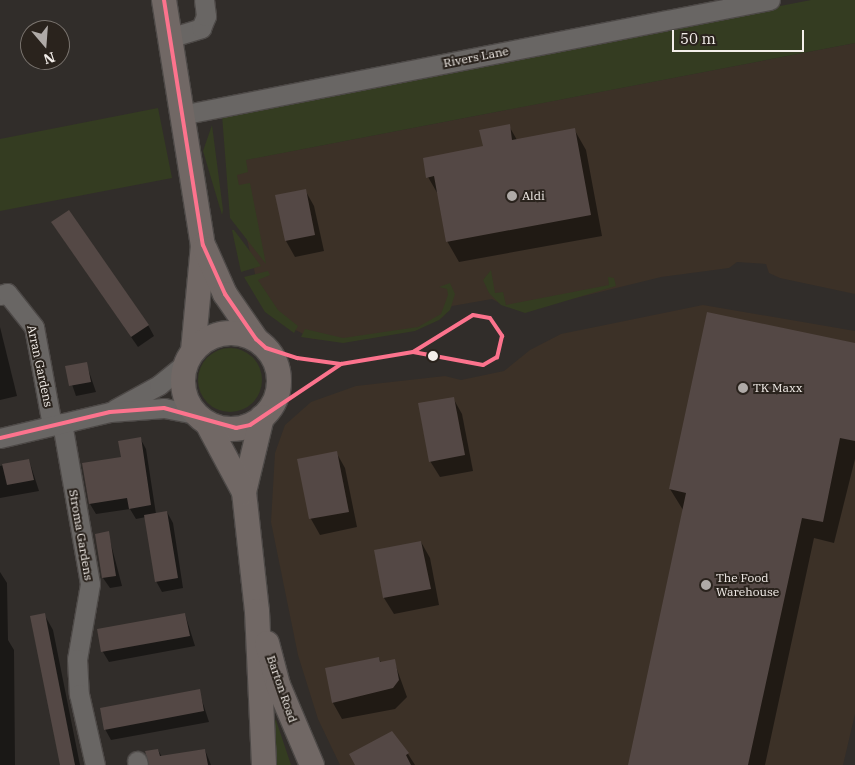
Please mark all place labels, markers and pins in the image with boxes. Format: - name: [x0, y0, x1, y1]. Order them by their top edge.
- place label: Aldi: [522, 189, 545, 203]
- marker: Aldi: [506, 190, 518, 202]
- unlabelled marker: [428, 351, 438, 361]
- place label: TK Maxx: [753, 381, 803, 395]
- marker: TK Maxx: [737, 382, 749, 394]
- place label: The Food Warehouse: [716, 571, 779, 599]
- marker: The Food Warehouse: [700, 579, 712, 591]

